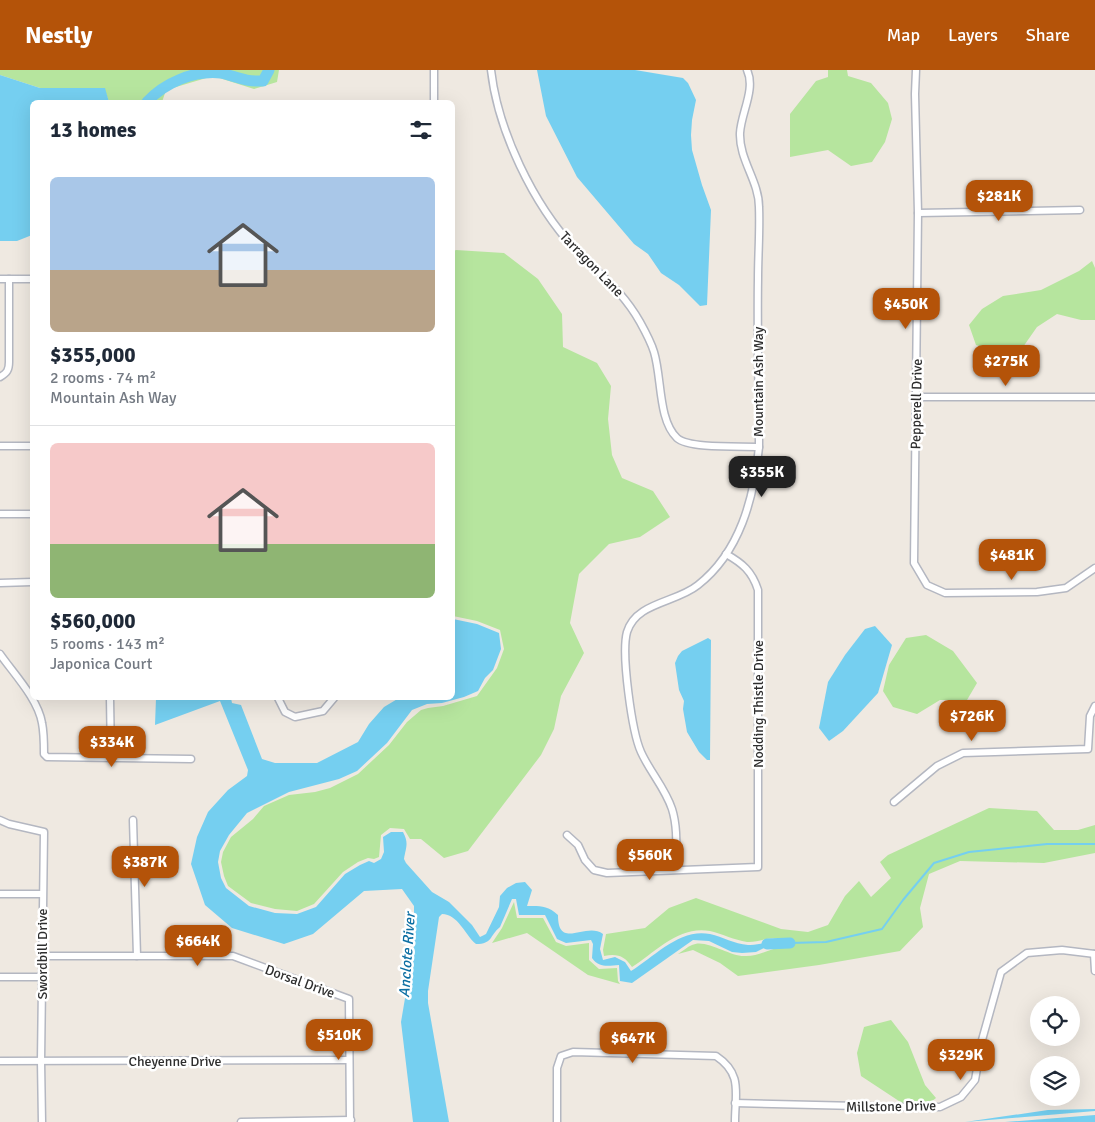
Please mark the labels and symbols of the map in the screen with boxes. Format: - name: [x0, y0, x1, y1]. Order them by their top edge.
- pin: $281K: [964, 180, 1034, 222]
- street label: Tarragon Lane: [556, 228, 627, 301]
- pin: $450K: [871, 288, 941, 330]
- street label: Mountain Ash Way: [750, 326, 767, 437]
- pin: $275K: [971, 344, 1041, 387]
- street label: Pepperell Drive: [907, 358, 926, 450]
- pin: $355K: [727, 456, 797, 498]
- pin: $481K: [977, 538, 1047, 581]
- street label: Nodding Thistle Drive: [750, 640, 767, 768]
- pin: $726K: [937, 700, 1007, 742]
- pin: $334K: [77, 726, 147, 768]
- pin: $560K: [615, 838, 685, 881]
- pin: $387K: [110, 846, 180, 888]
- street label: Swordbill Drive: [34, 909, 51, 999]
- water label: Anclote River: [395, 910, 419, 998]
- pin: $664K: [163, 924, 233, 967]
- street label: Dorsal Drive: [263, 961, 337, 1002]
- pin: $510K: [304, 1018, 374, 1061]
- pin: $647K: [598, 1022, 668, 1064]
- pin: $329K: [926, 1038, 996, 1081]
- street label: Cheyenne Drive: [129, 1053, 221, 1070]
- street label: Millstone Drive: [846, 1097, 936, 1116]

